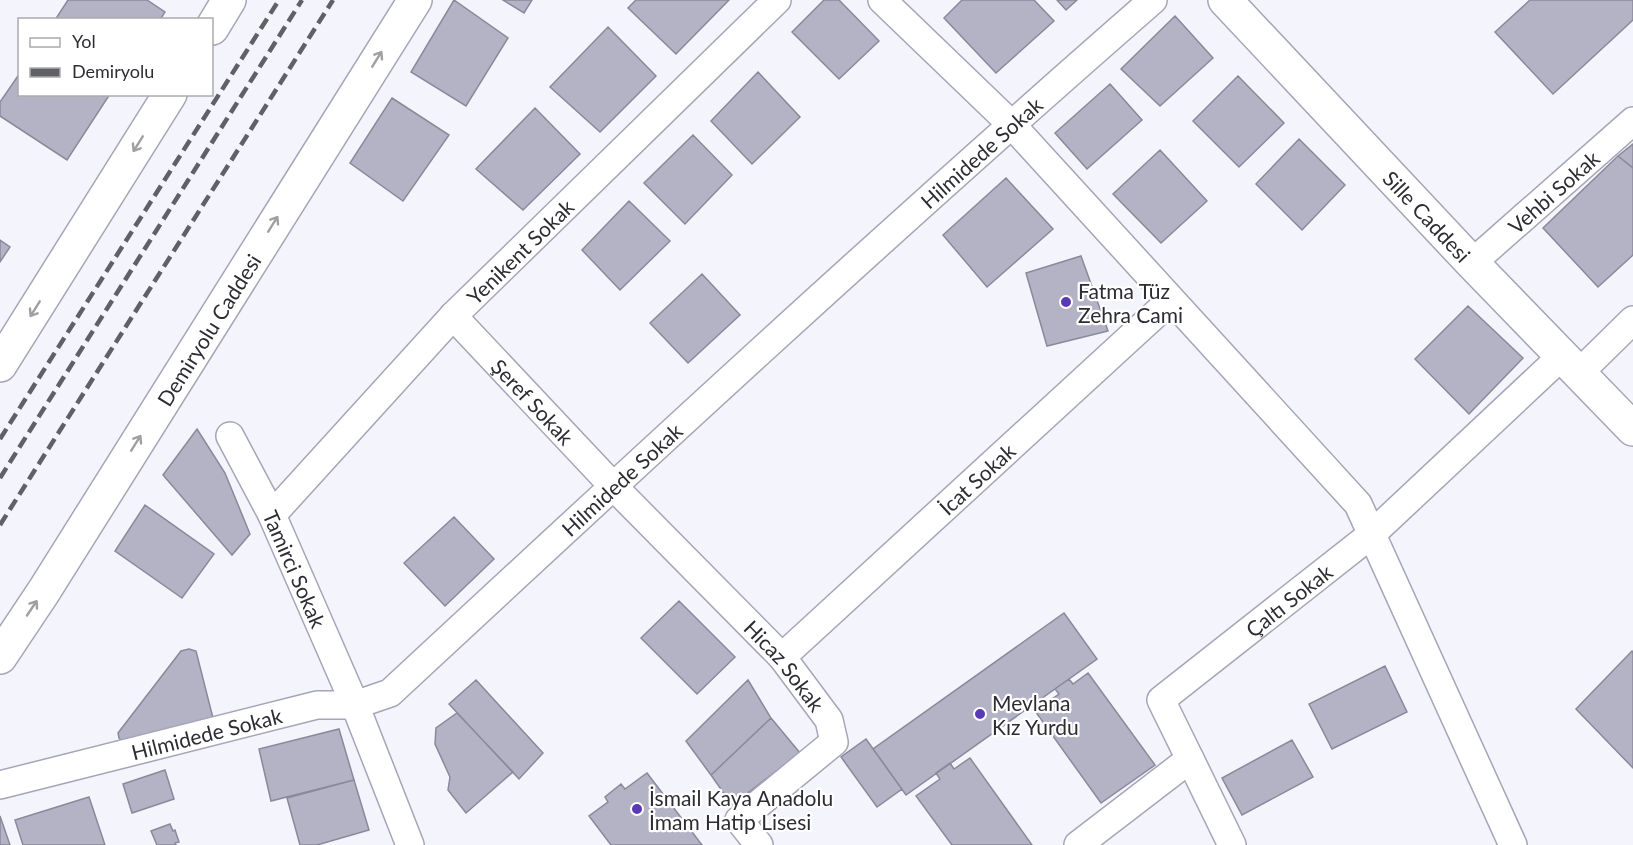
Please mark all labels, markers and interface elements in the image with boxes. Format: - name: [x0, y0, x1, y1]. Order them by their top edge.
- legend: [18, 18, 213, 96]
- text: Yol: [72, 30, 96, 52]
- one-way arrow: [371, 51, 383, 68]
- text: Demiryolu: [72, 60, 154, 82]
- street label: Hilmidede Sokak: [915, 91, 1047, 213]
- one-way arrow: [132, 135, 144, 152]
- street label: Vehbi Sokak: [1502, 145, 1604, 238]
- street label: Sille Caddesi: [1379, 165, 1476, 267]
- street label: Yenikent Sokak: [461, 193, 578, 309]
- one-way arrow: [268, 216, 280, 233]
- street label: Demiryolu Caddesi: [151, 249, 265, 410]
- place label: Fatma Tüz Zehra Cami: [1078, 278, 1183, 327]
- marker: Fatma Tüz Zehra Cami: [1059, 295, 1073, 309]
- one-way arrow: [28, 300, 40, 317]
- street label: Şeref Sokak: [487, 353, 580, 449]
- street label: Hilmidede Sokak: [556, 417, 687, 540]
- one-way arrow: [131, 435, 143, 452]
- street label: İcat Sokak: [933, 437, 1020, 519]
- street label: Tamirci Sokak: [259, 506, 332, 631]
- street label: Çaltı Sokak: [1240, 558, 1337, 641]
- one-way arrow: [27, 600, 39, 617]
- street label: Hicaz Sokak: [740, 614, 830, 716]
- place label: Mevlana Kız Yurdu: [992, 690, 1079, 739]
- street label: Hilmidede Sokak: [129, 702, 285, 764]
- marker: Mevlana Kız Yurdu: [973, 707, 987, 721]
- place label: İsmail Kaya Anadolu İmam Hatip Lisesi: [649, 785, 833, 834]
- marker: İsmail Kaya Anadolu İmam Hatip Lisesi: [630, 802, 644, 816]

